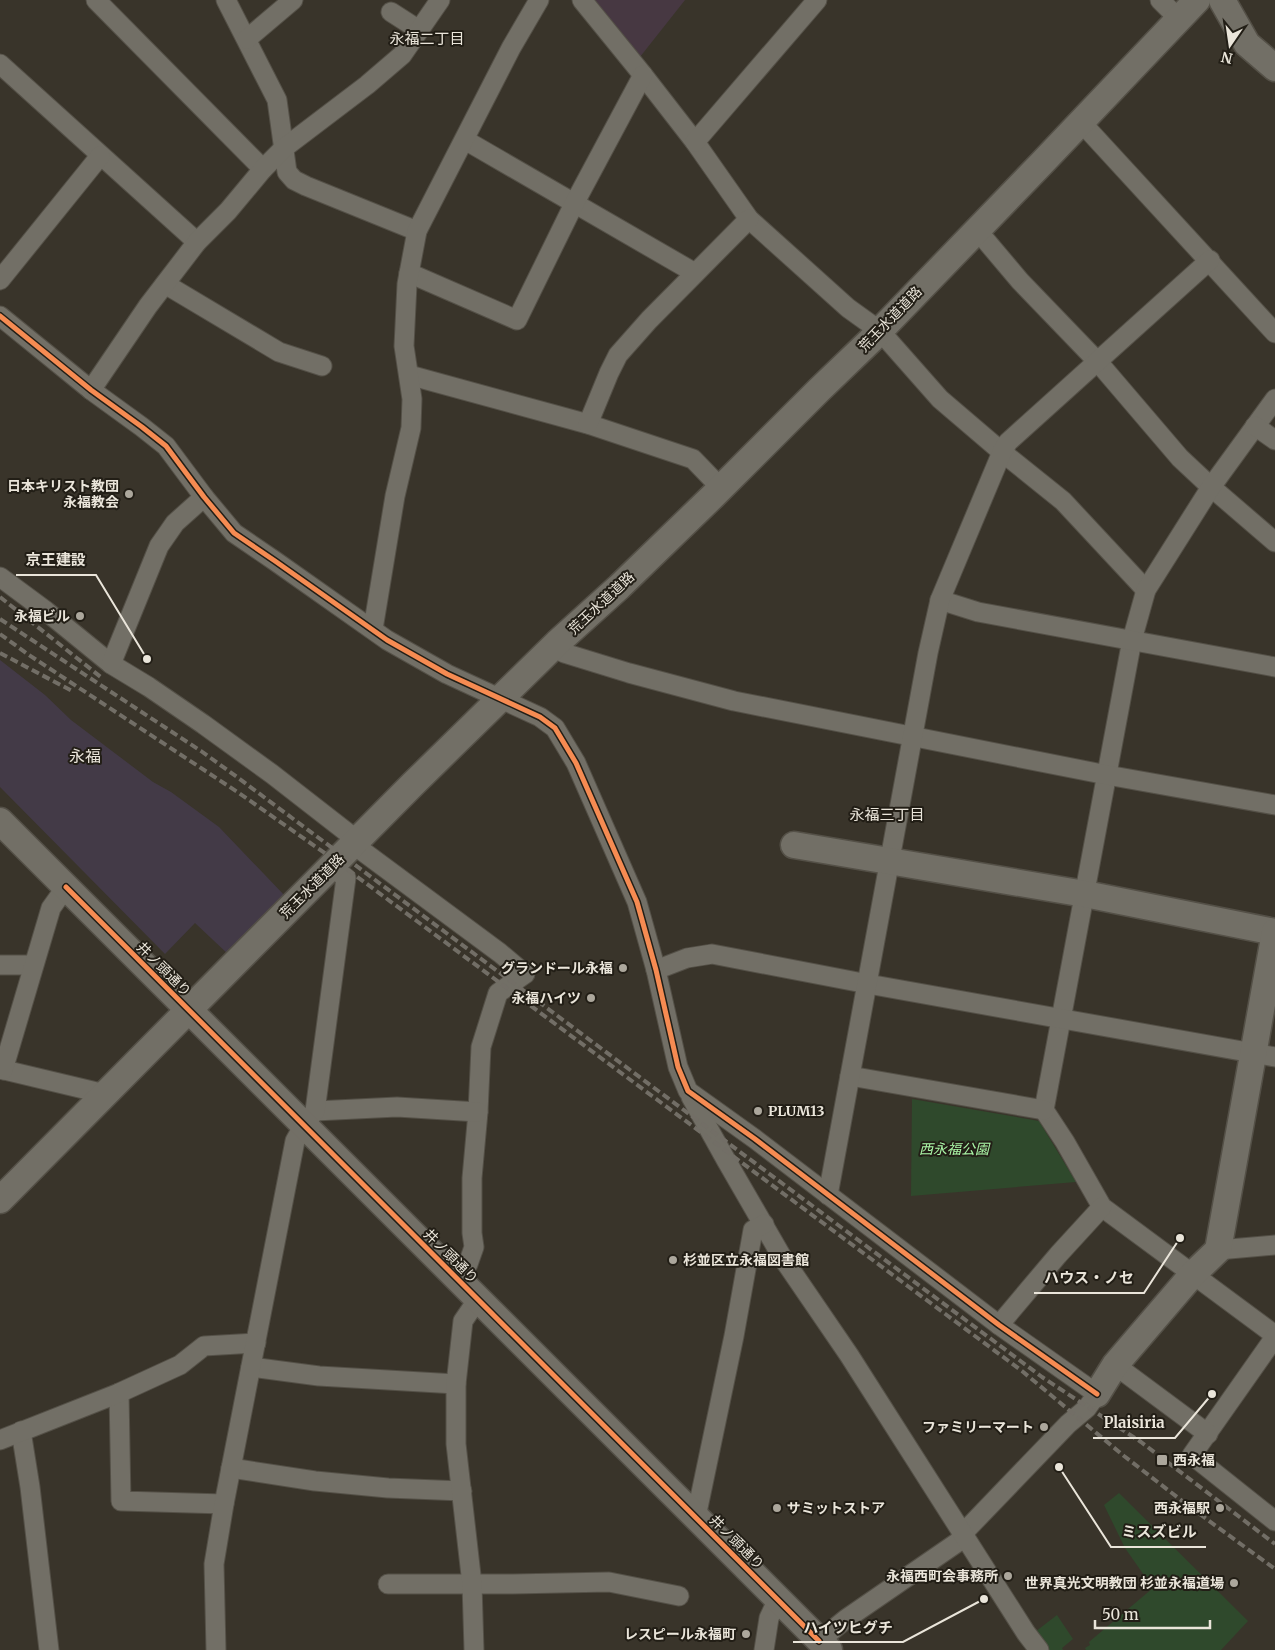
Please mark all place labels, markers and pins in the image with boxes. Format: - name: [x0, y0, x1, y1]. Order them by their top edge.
- place label: 日本キリスト教団 永福教会: [7, 477, 119, 511]
- marker: 日本キリスト教団 永福教会: [123, 488, 135, 500]
- callout: 京王建設: [16, 545, 96, 575]
- place label: 永福ビル: [14, 607, 70, 625]
- marker: 永福ビル: [74, 610, 86, 622]
- place label: グランドール永福: [501, 959, 613, 977]
- marker: グランドール永福: [617, 962, 629, 974]
- place label: 永福ハイツ: [511, 989, 581, 1007]
- marker: 永福ハイツ: [585, 992, 597, 1004]
- place label: PLUM13: [768, 1102, 824, 1120]
- marker: PLUM13: [752, 1105, 764, 1117]
- place label: 杉並区立永福図書館: [683, 1251, 809, 1269]
- marker: 杉並区立永福図書館: [667, 1254, 679, 1266]
- callout: ハウス・ノセ: [1034, 1263, 1144, 1293]
- callout: Plaisiria: [1093, 1408, 1175, 1438]
- place label: ファミリーマート: [922, 1418, 1034, 1436]
- marker: ファミリーマート: [1038, 1421, 1050, 1433]
- place label: 西永福: [1173, 1451, 1215, 1469]
- marker: 西永福: [1155, 1453, 1169, 1467]
- place label: サミットストア: [787, 1499, 885, 1517]
- place label: 西永福駅: [1154, 1499, 1210, 1517]
- marker: サミットストア: [771, 1502, 783, 1514]
- marker: 西永福駅: [1214, 1502, 1226, 1514]
- callout: ミスズビル: [1111, 1517, 1206, 1547]
- place label: 永福西町会事務所: [886, 1567, 998, 1585]
- marker: 永福西町会事務所: [1002, 1570, 1014, 1582]
- place label: 世界真光文明教団 杉並永福道場: [1025, 1574, 1224, 1592]
- marker: 世界真光文明教団 杉並永福道場: [1228, 1577, 1240, 1589]
- callout: ハイツヒグチ: [793, 1612, 903, 1642]
- place label: レスピール永福町: [624, 1625, 736, 1643]
- marker: レスピール永福町: [740, 1628, 752, 1640]

